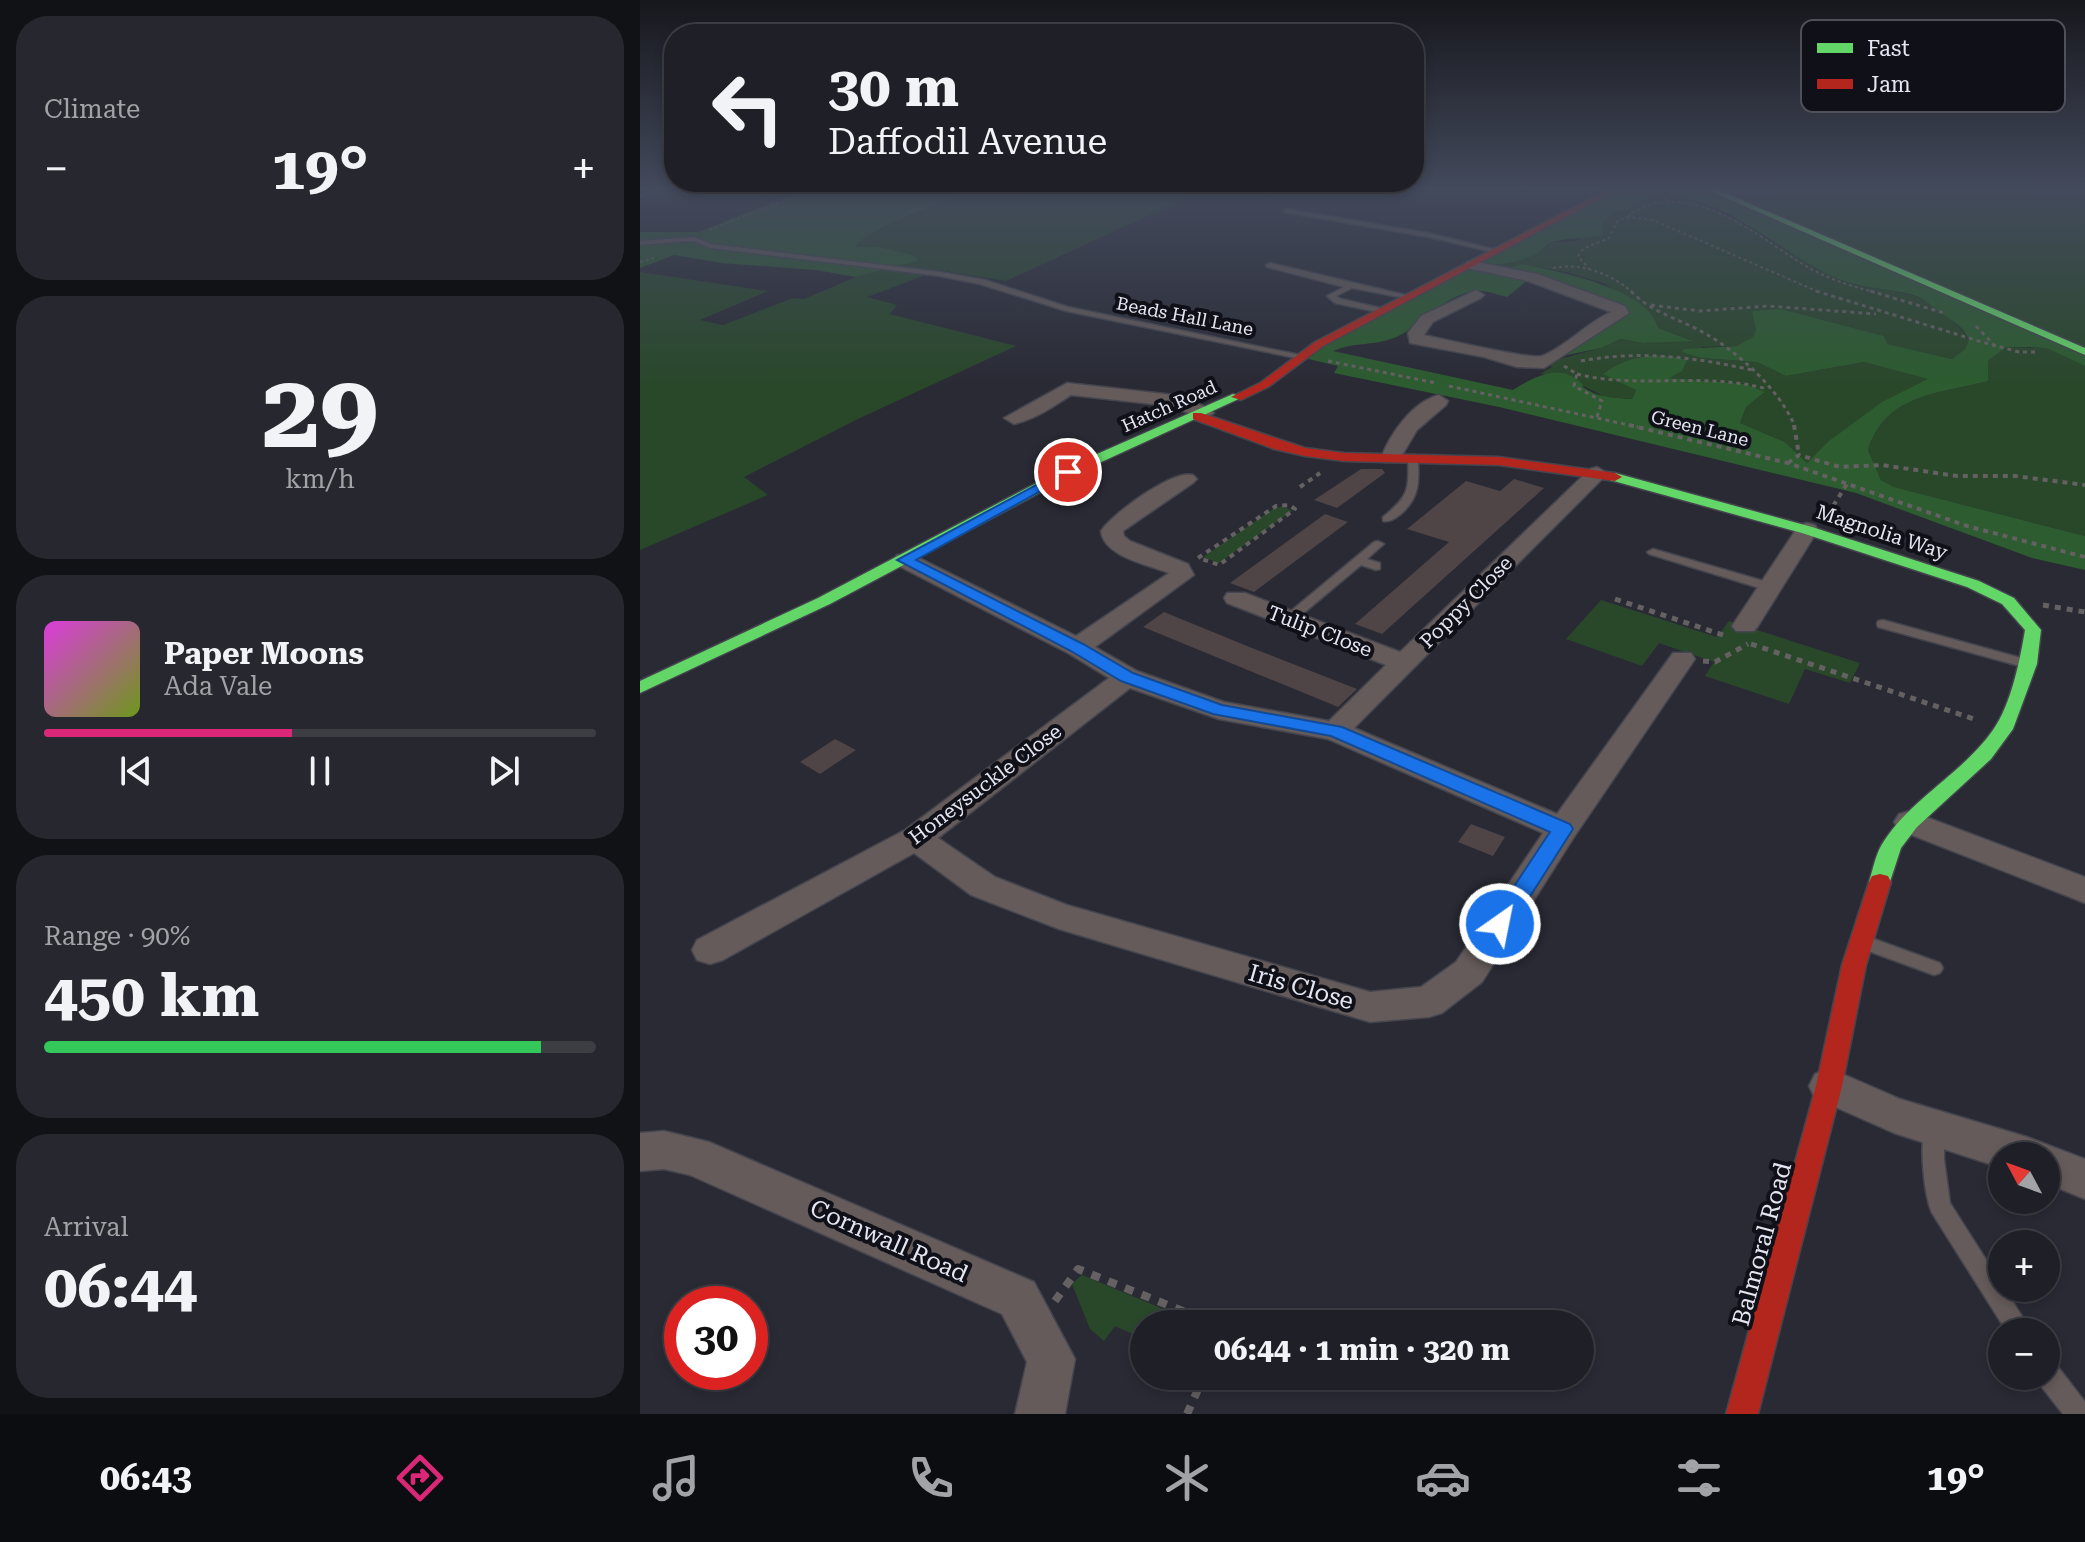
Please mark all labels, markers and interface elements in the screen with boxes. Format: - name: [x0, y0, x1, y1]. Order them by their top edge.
- legend: [1801, 20, 2065, 112]
- text: Fast: [1867, 36, 1910, 61]
- text: 30 m: [828, 54, 959, 120]
- icon: left: [696, 56, 800, 160]
- text: Jam: [1867, 72, 1911, 97]
- text: Climate: [44, 94, 140, 124]
- text: Daffodil Avenue: [828, 121, 1107, 163]
- text: 19°: [271, 133, 369, 204]
- text: −: [44, 143, 69, 195]
- text: +: [571, 143, 596, 195]
- street label: Beads Hall Lane: [1115, 292, 1255, 340]
- text: 29: [262, 351, 378, 472]
- street label: Hatch Road: [1118, 376, 1220, 436]
- street label: Green Lane: [1649, 406, 1751, 450]
- pin: [1034, 438, 1102, 506]
- icon: arrive: [1046, 450, 1090, 494]
- text: km/h: [285, 464, 355, 494]
- street label: Magnolia Way: [1813, 500, 1951, 565]
- street label: Poppy Close: [1415, 551, 1517, 653]
- street label: Tulip Close: [1265, 600, 1375, 662]
- text: Paper Moons: [164, 636, 364, 671]
- text: Ada Vale: [164, 671, 272, 701]
- street label: Honeysuckle Close: [904, 719, 1066, 849]
- icon: previous: [114, 749, 158, 793]
- icon: pause: [298, 749, 342, 793]
- icon: next: [482, 749, 526, 793]
- position arrow: [1458, 882, 1542, 966]
- text: Range · 90%: [44, 921, 190, 951]
- street label: Iris Close: [1245, 959, 1357, 1015]
- text: 450 km: [44, 960, 259, 1031]
- north arrow: [1988, 1142, 2060, 1214]
- map controls: [1988, 1142, 2060, 1390]
- street label: Balmoral Road: [1727, 1159, 1797, 1329]
- street label: Cornwall Road: [806, 1194, 972, 1288]
- text: Arrival: [44, 1212, 129, 1242]
- button: +: [1988, 1230, 2060, 1302]
- text: 06:44: [44, 1251, 197, 1322]
- speed limit sign: 30: [664, 1286, 768, 1390]
- button: −: [1988, 1318, 2060, 1390]
- text: 06:44 · 1 min · 320 m: [1214, 1332, 1510, 1367]
- icon: directions: [392, 1450, 448, 1506]
- icon: music: [648, 1450, 704, 1506]
- icon: phone: [903, 1450, 959, 1506]
- icon: climate: [1159, 1450, 1215, 1506]
- icon: car: [1415, 1450, 1471, 1506]
- icon: filters: [1671, 1450, 1727, 1506]
- text: 06:43: [100, 1457, 192, 1499]
- text: 19°: [1927, 1457, 1985, 1499]

